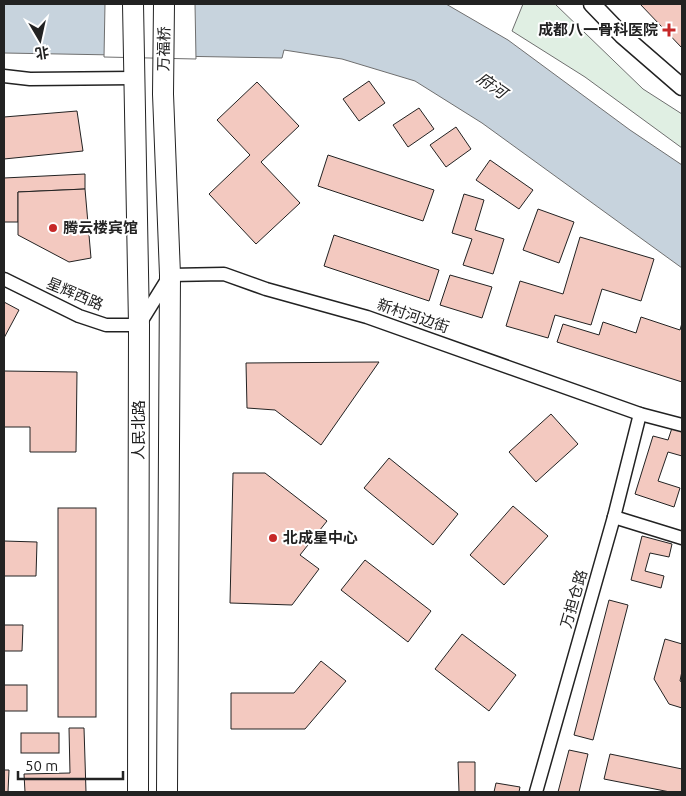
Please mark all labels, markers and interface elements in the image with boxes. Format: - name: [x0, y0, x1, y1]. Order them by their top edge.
- north arrow: [15, 15, 65, 65]
- place label: 成都八一骨科医院: [538, 21, 658, 38]
- marker: 成都八一骨科医院: [662, 23, 676, 37]
- street label: 万福桥: [155, 26, 172, 72]
- text: 北: [34, 44, 50, 62]
- water label: 府河: [474, 68, 513, 103]
- place label: 腾云楼宾馆: [63, 219, 138, 236]
- marker: 腾云楼宾馆: [47, 222, 59, 234]
- street label: 星辉西路: [44, 274, 106, 313]
- street label: 新村河边街: [375, 295, 451, 336]
- street label: 人民北路: [130, 400, 147, 460]
- place label: 北成星中心: [283, 529, 358, 546]
- marker: 北成星中心: [267, 532, 279, 544]
- street label: 万担仓路: [557, 568, 590, 630]
- scale bar: [18, 748, 122, 780]
- text: 50 m: [25, 757, 58, 774]

